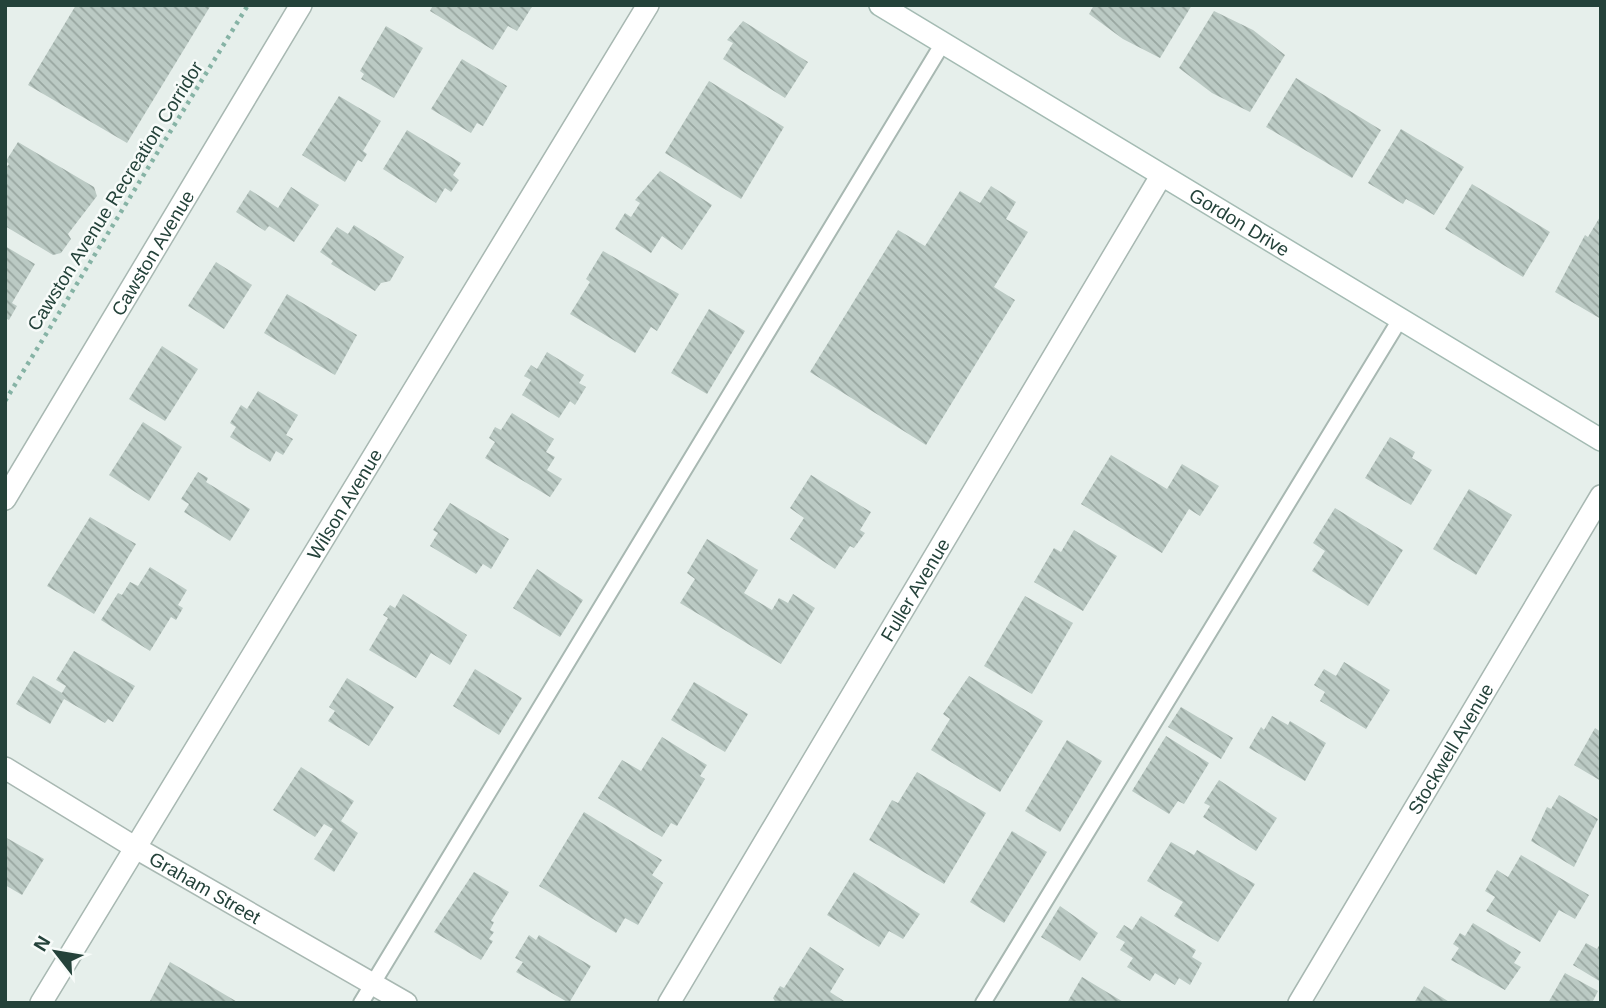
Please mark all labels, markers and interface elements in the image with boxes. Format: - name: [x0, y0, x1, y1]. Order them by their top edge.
- street label: Cawston Avenue Recreation Corridor: [22, 57, 208, 335]
- street label: Gordon Drive: [1186, 184, 1293, 260]
- street label: Cawston Avenue: [106, 185, 200, 319]
- street label: Wilson Avenue: [303, 445, 386, 563]
- street label: Fuller Avenue: [876, 534, 954, 645]
- street label: Stockwell Avenue: [1403, 679, 1498, 818]
- street label: Graham Street: [146, 847, 265, 928]
- north arrow: [21, 917, 91, 987]
- text: N: [29, 932, 54, 955]

